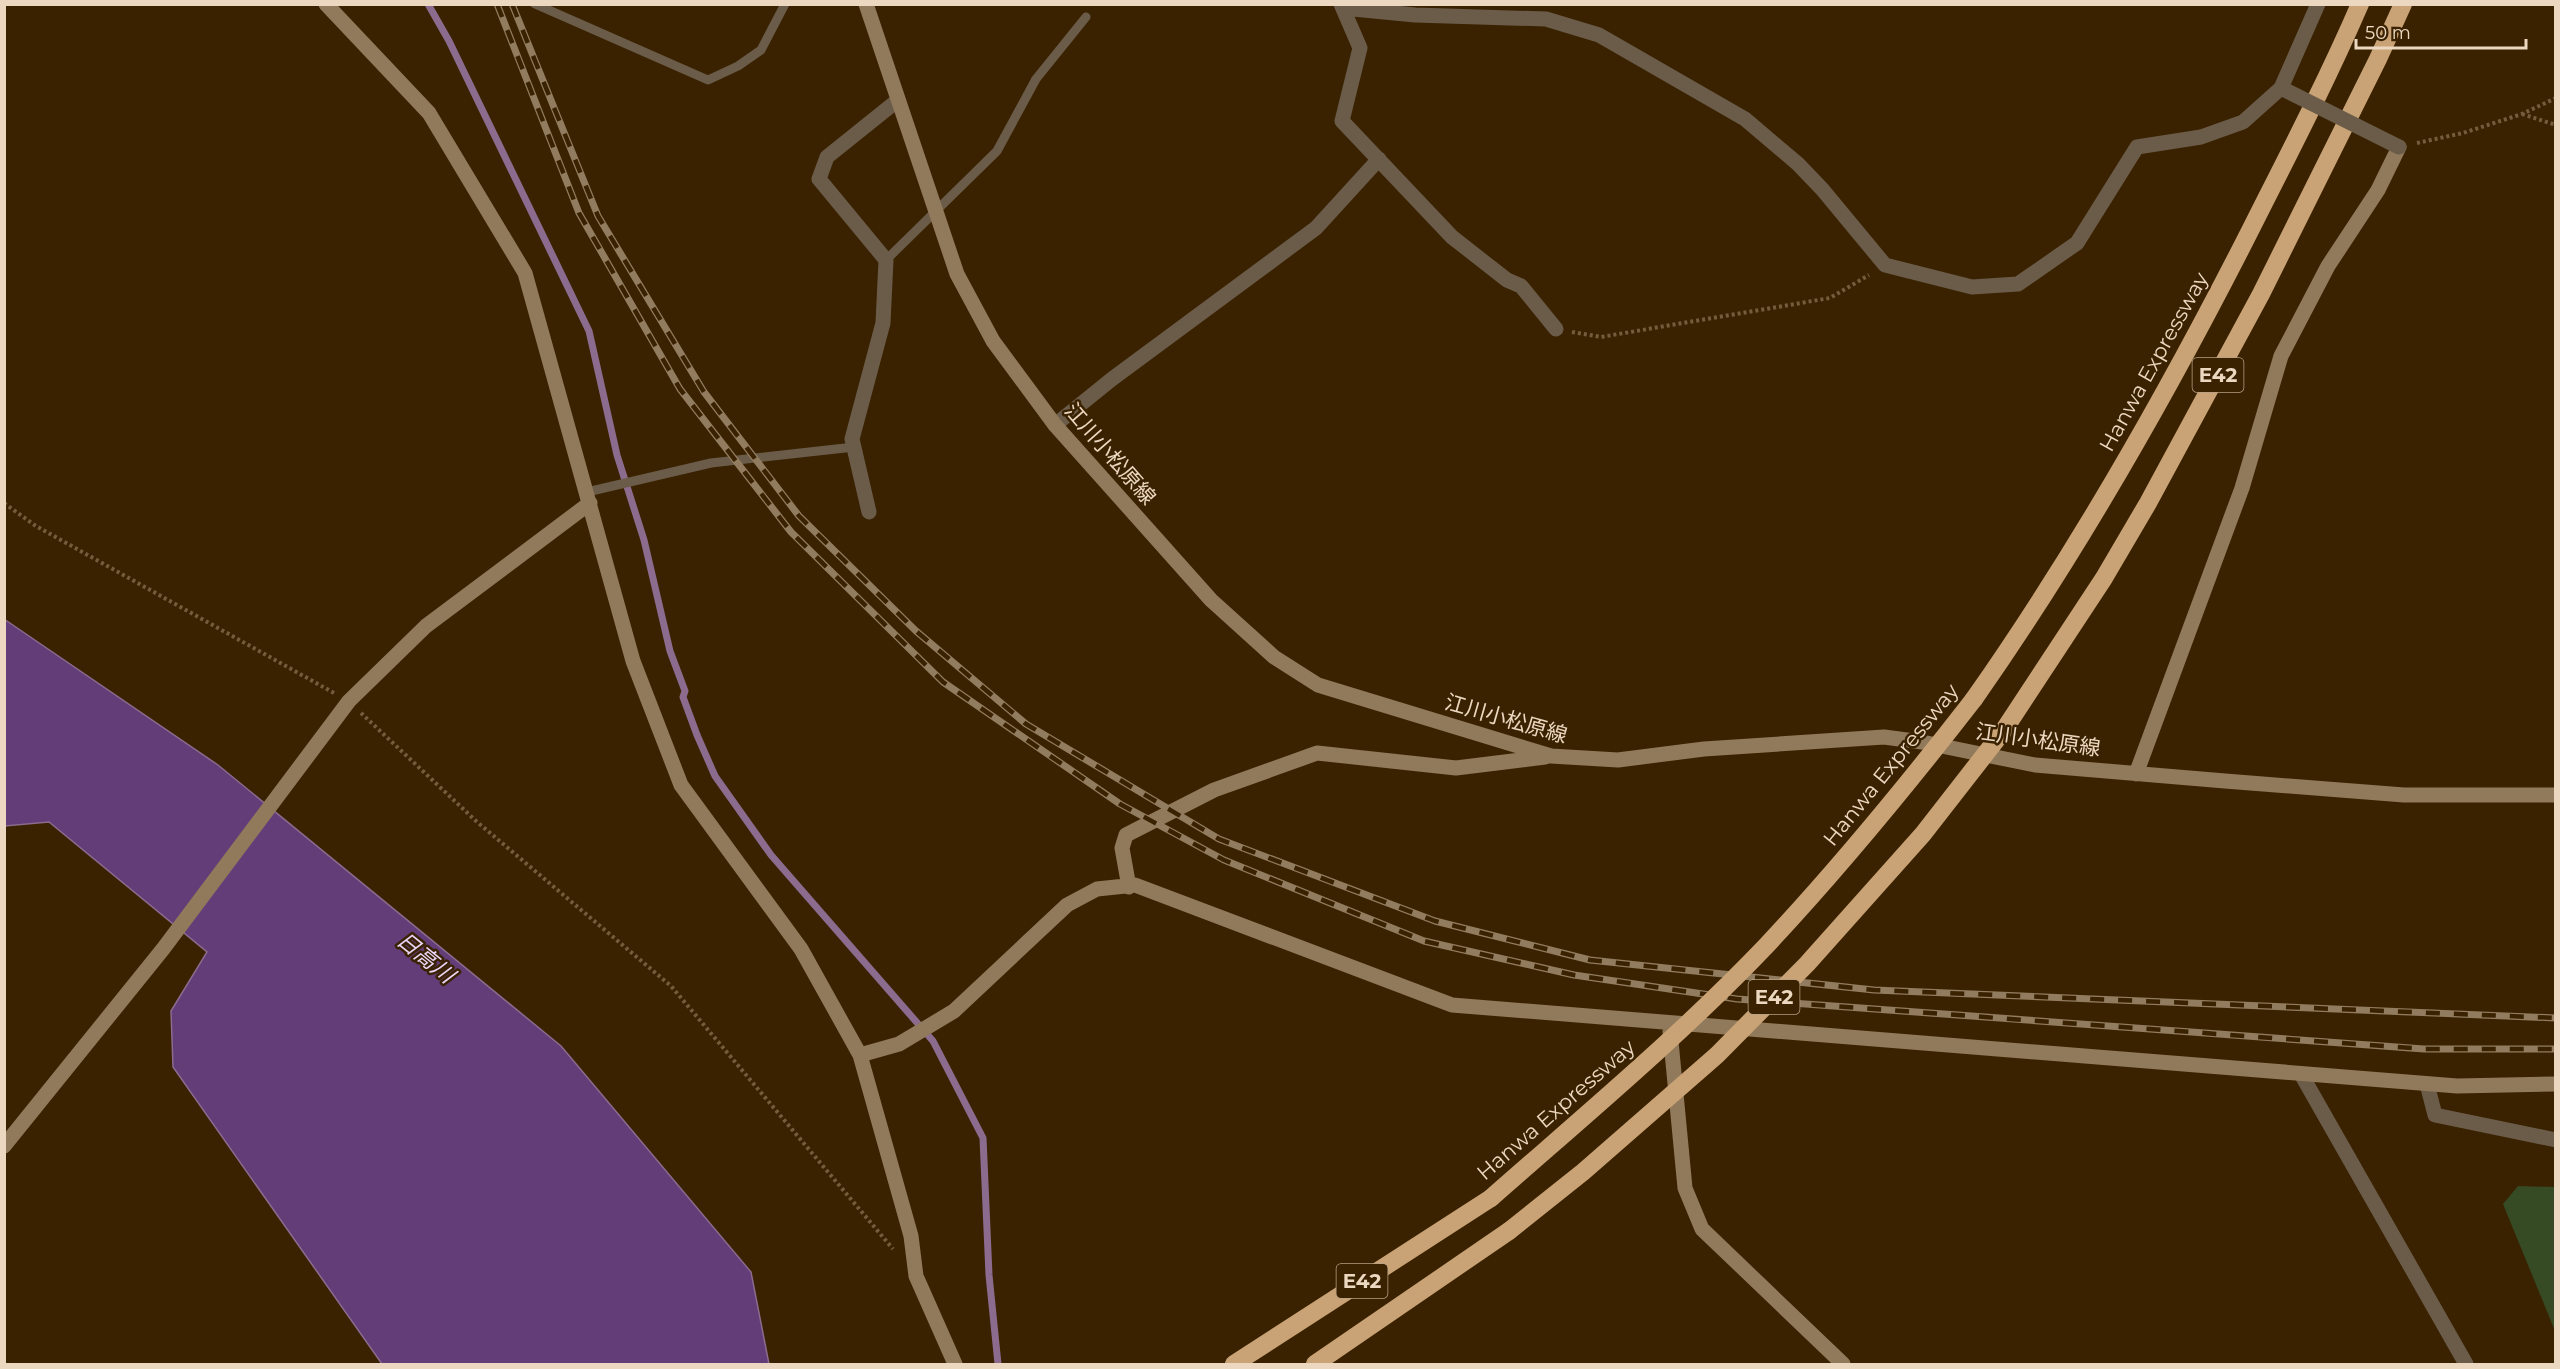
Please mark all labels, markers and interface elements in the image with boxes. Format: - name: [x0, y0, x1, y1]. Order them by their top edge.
- scale bar: [2356, 12, 2526, 50]
- text: 50 m: [2365, 22, 2411, 44]
- street label: Hanwa Expressway: [2094, 267, 2214, 456]
- road number: E42: [2192, 358, 2244, 392]
- street label: 江川小松原線: [1060, 398, 1161, 509]
- street label: Hanwa Expressway: [1818, 678, 1964, 851]
- street label: 江川小松原線: [1442, 689, 1570, 748]
- street label: 江川小松原線: [1974, 718, 2102, 761]
- water label: 日高川: [392, 926, 461, 990]
- road number: E42: [1748, 980, 1800, 1014]
- street label: Hanwa Expressway: [1472, 1034, 1640, 1185]
- road number: E42: [1336, 1264, 1388, 1298]

